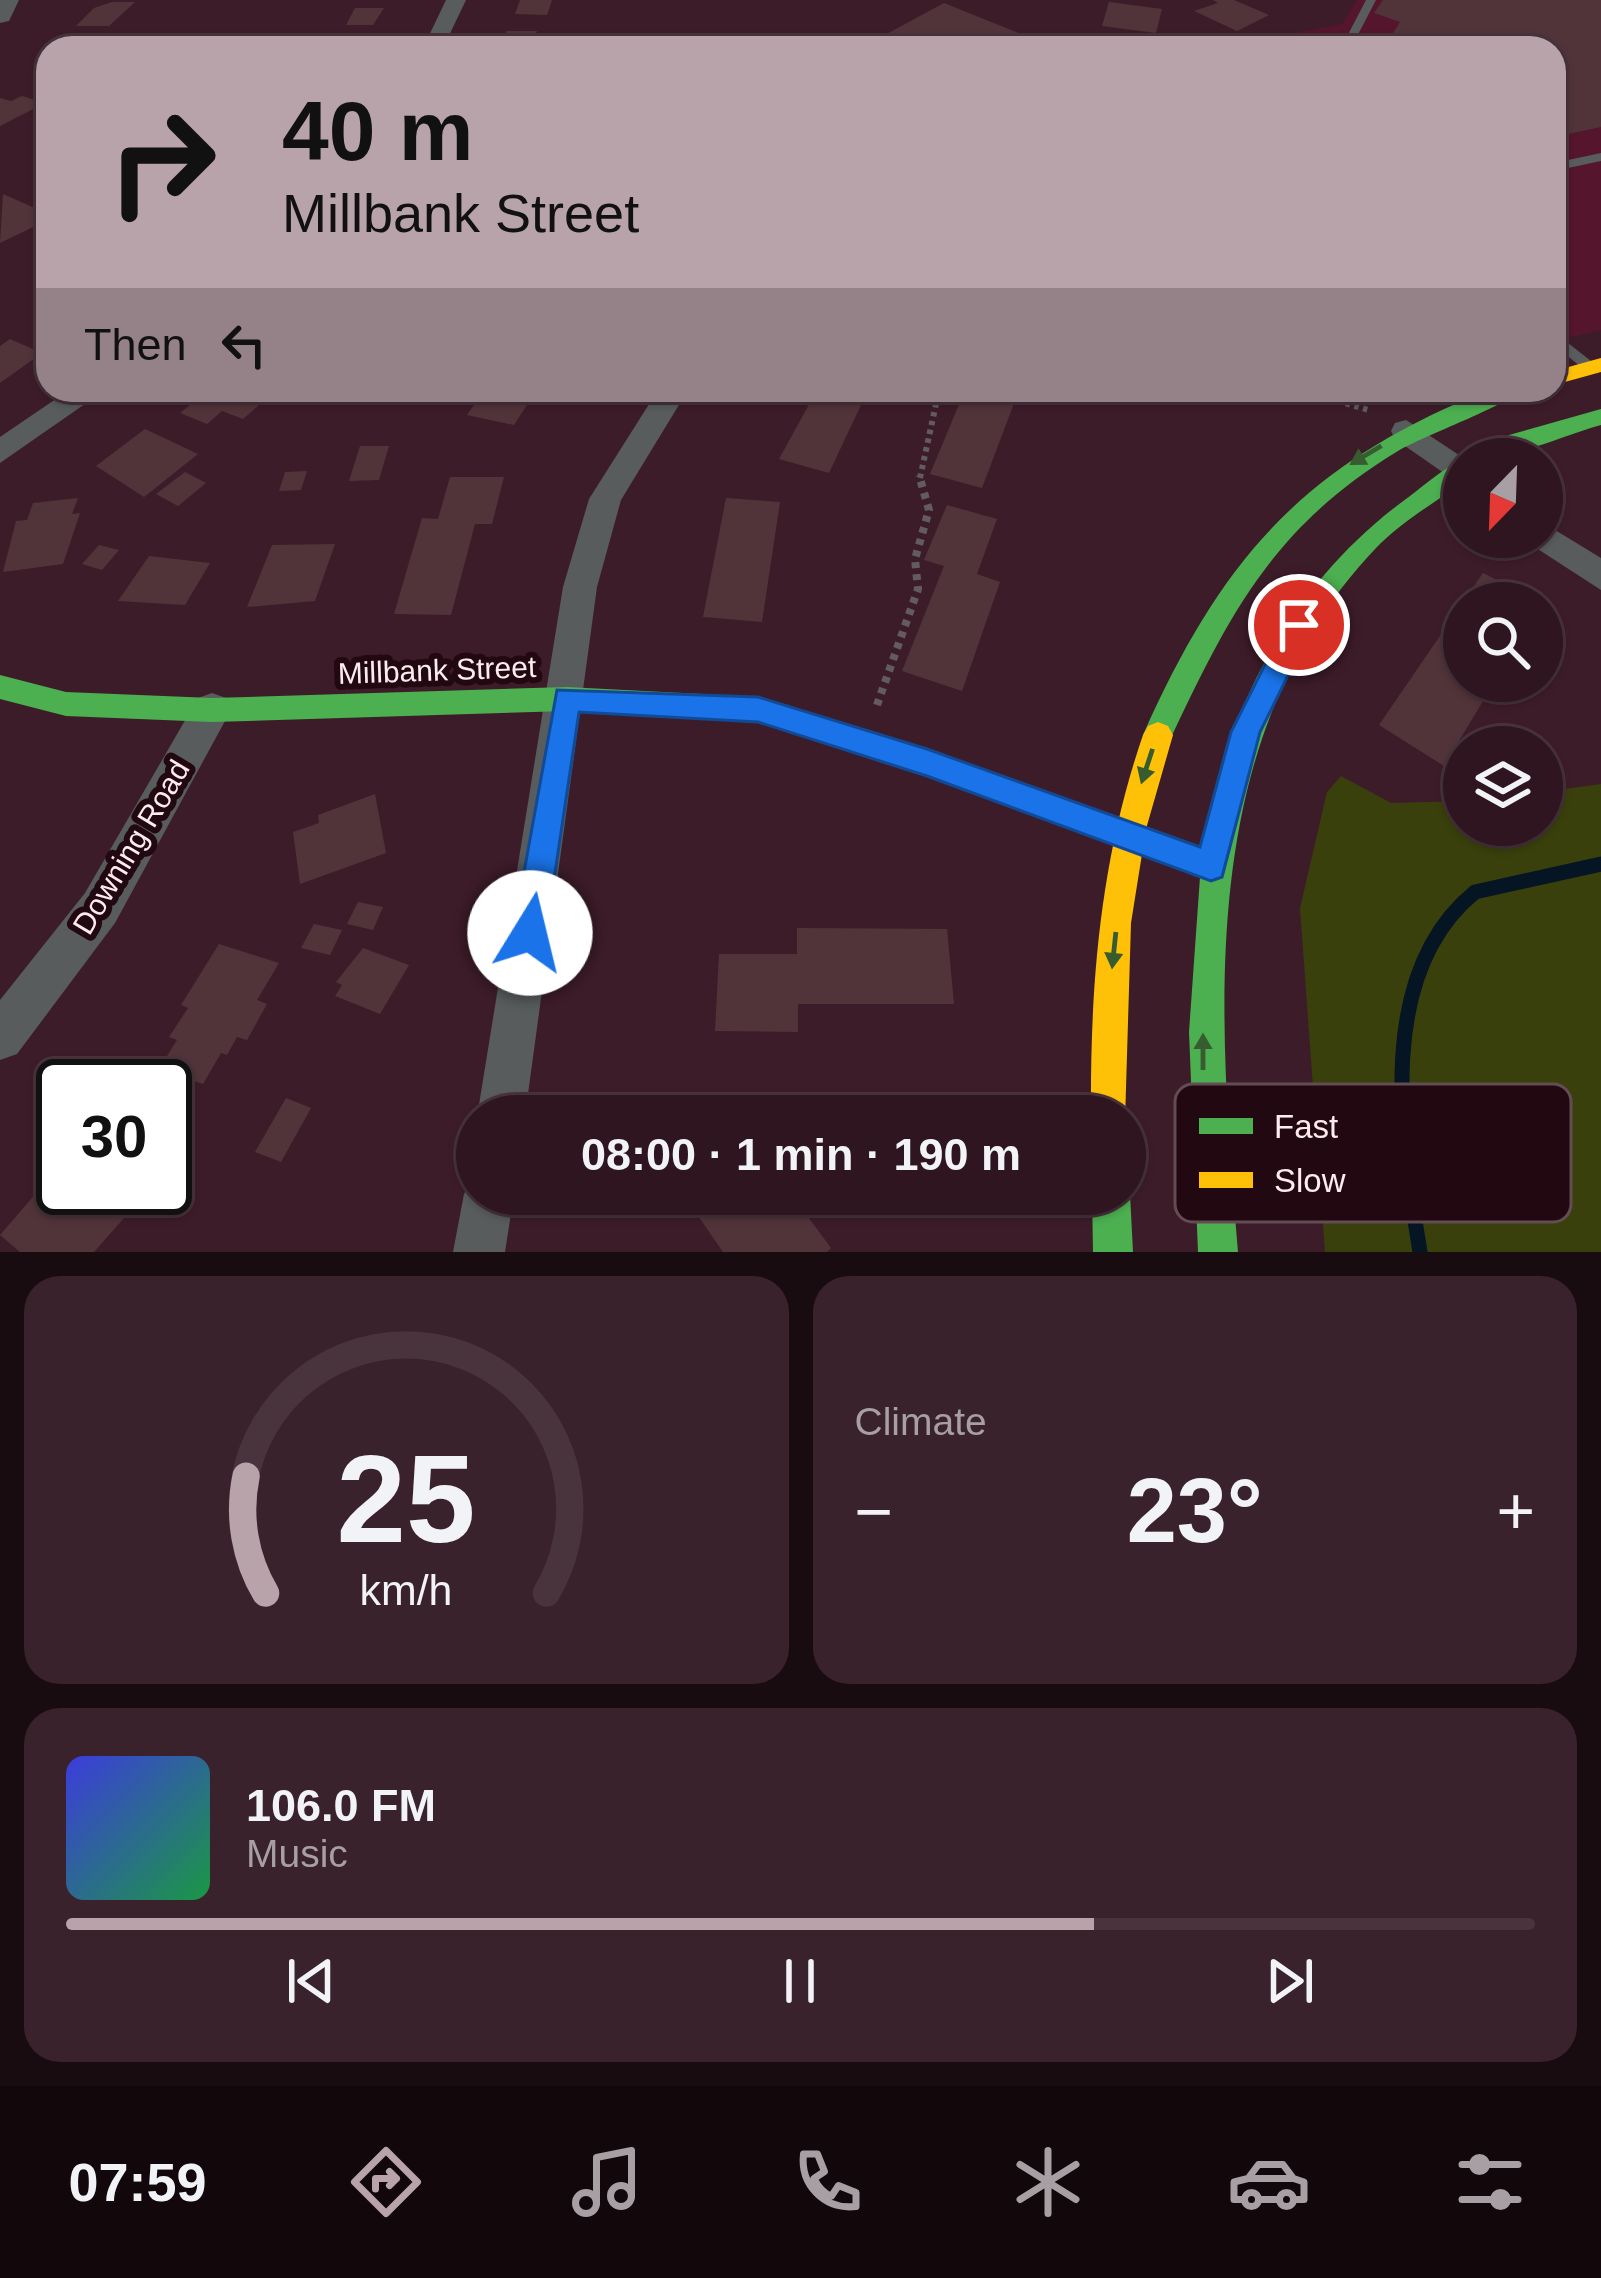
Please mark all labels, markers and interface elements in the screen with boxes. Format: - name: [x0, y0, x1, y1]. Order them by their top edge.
- icon: right: [84, 84, 240, 240]
- text: 40 m: [282, 84, 473, 178]
- text: Millbank Street: [282, 183, 639, 243]
- icon: left: [211, 312, 277, 378]
- text: Then: [84, 319, 187, 370]
- north arrow: [1443, 438, 1563, 558]
- map controls: [1443, 438, 1563, 846]
- one-way arrow: [1349, 444, 1383, 465]
- pin: [1248, 574, 1350, 676]
- button: search: [1443, 582, 1563, 702]
- icon: arrive: [1266, 592, 1332, 658]
- street label: Millbank Street: [337, 650, 537, 690]
- button: layers: [1443, 726, 1563, 846]
- one-way arrow: [1137, 748, 1156, 785]
- street label: Downing Road: [66, 754, 196, 940]
- position arrow: [467, 870, 593, 996]
- one-way arrow: [1104, 932, 1123, 969]
- one-way arrow: [1193, 1032, 1213, 1070]
- speed limit sign: 30: [36, 1059, 192, 1215]
- legend: [1175, 1084, 1571, 1222]
- text: Fast: [1274, 1108, 1338, 1145]
- text: 08:00 · 1 min · 190 m: [581, 1129, 1021, 1180]
- text: Slow: [1274, 1162, 1346, 1199]
- text: Climate: [855, 1400, 987, 1443]
- text: 25: [337, 1429, 476, 1568]
- text: 23°: [1127, 1461, 1263, 1561]
- text: −: [855, 1474, 893, 1548]
- text: +: [1496, 1474, 1535, 1548]
- text: km/h: [360, 1566, 453, 1614]
- text: 106.0 FM: [246, 1780, 436, 1831]
- text: Music: [246, 1832, 348, 1875]
- icon: previous: [278, 1948, 344, 2014]
- icon: pause: [767, 1948, 833, 2014]
- icon: next: [1257, 1948, 1323, 2014]
- icon: directions: [344, 2140, 428, 2224]
- icon: music: [565, 2140, 649, 2224]
- icon: phone: [786, 2140, 870, 2224]
- icon: climate: [1006, 2140, 1090, 2224]
- icon: car: [1227, 2140, 1311, 2224]
- icon: filters: [1448, 2140, 1532, 2224]
- text: 07:59: [68, 2152, 207, 2212]

